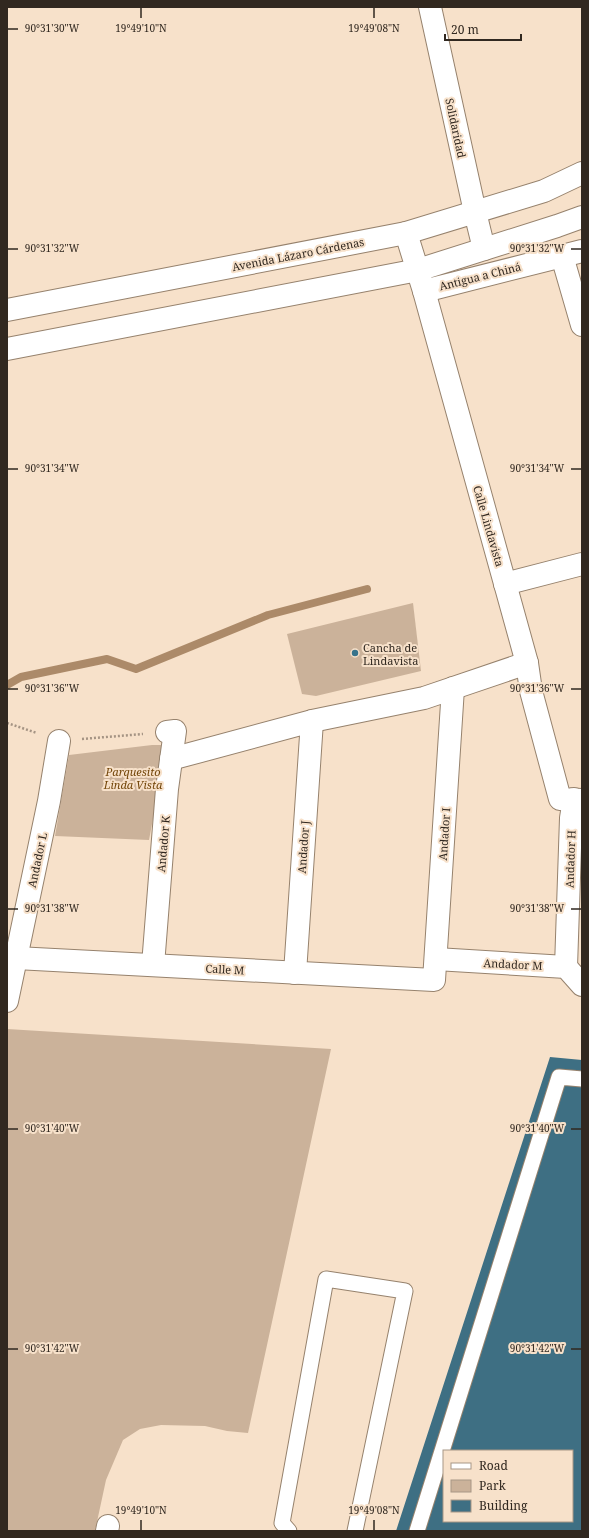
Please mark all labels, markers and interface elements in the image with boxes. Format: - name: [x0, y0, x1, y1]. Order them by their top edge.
- scale bar: [445, 16, 521, 42]
- text: 90°31'30"W: [25, 21, 80, 35]
- text: 19°49'10"N: [115, 21, 167, 35]
- text: 19°49'08"N: [348, 21, 400, 35]
- text: 20 m: [451, 21, 479, 38]
- street label: Solidaridad: [442, 97, 470, 159]
- street label: Avenida Lázaro Cárdenas: [231, 234, 365, 274]
- text: 90°31'32"W: [25, 241, 80, 255]
- text: 90°31'32"W: [510, 241, 565, 255]
- street label: Antigua a Chiná: [438, 259, 522, 293]
- text: 90°31'34"W: [25, 461, 80, 475]
- text: 90°31'34"W: [510, 461, 565, 475]
- street label: Calle Lindavista: [470, 484, 508, 568]
- place label: Cancha de Lindavista: [363, 640, 418, 668]
- marker: Cancha de Lindavista: [350, 648, 360, 658]
- text: 90°31'36"W: [25, 681, 80, 695]
- text: 90°31'36"W: [510, 681, 565, 695]
- park label: Parquesito Linda Vista: [103, 764, 163, 792]
- street label: Andador I: [435, 807, 453, 861]
- street label: Andador K: [153, 815, 173, 873]
- street label: Andador J: [294, 820, 312, 874]
- street label: Andador H: [561, 830, 579, 888]
- street label: Andador L: [24, 831, 50, 889]
- text: 90°31'38"W: [25, 901, 80, 915]
- text: 90°31'38"W: [510, 901, 565, 915]
- street label: Andador M: [483, 955, 543, 973]
- street label: Calle M: [205, 960, 245, 978]
- text: 90°31'40"W: [25, 1121, 80, 1135]
- text: 90°31'40"W: [510, 1121, 565, 1135]
- text: 90°31'42"W: [25, 1341, 80, 1355]
- text: 90°31'42"W: [510, 1341, 565, 1355]
- legend: [443, 1450, 573, 1522]
- text: Road: [479, 1457, 509, 1474]
- text: Park: [479, 1477, 507, 1494]
- text: Building: [479, 1497, 528, 1514]
- text: 19°49'10"N: [115, 1503, 167, 1517]
- text: 19°49'08"N: [348, 1503, 400, 1517]

